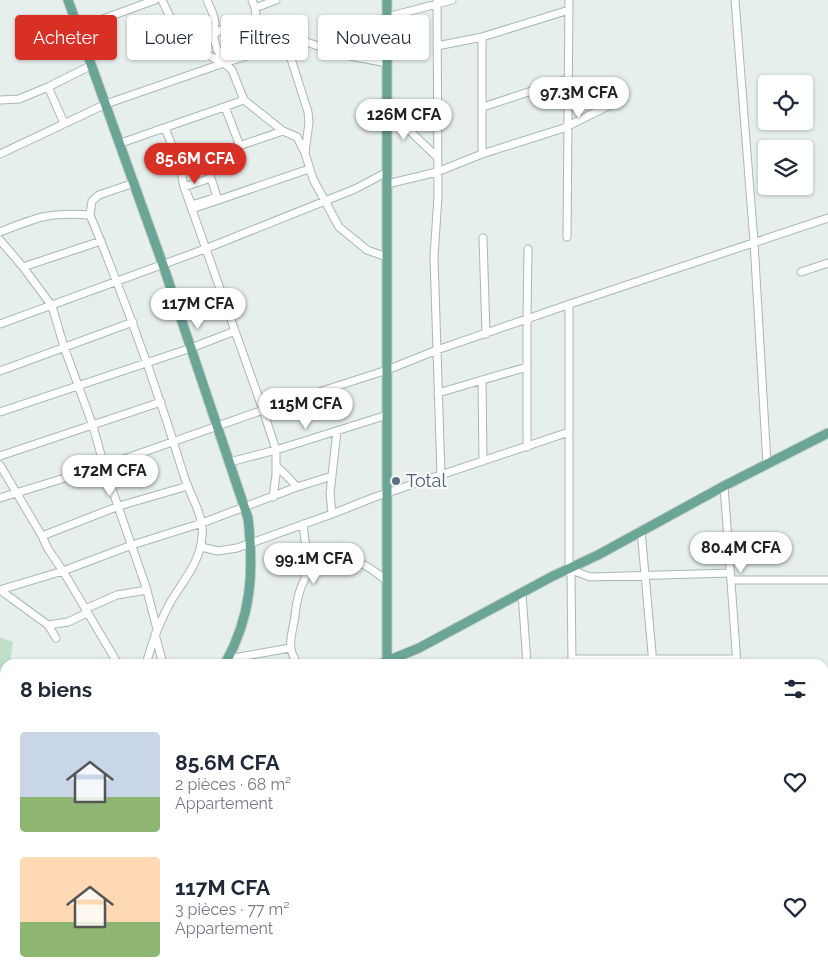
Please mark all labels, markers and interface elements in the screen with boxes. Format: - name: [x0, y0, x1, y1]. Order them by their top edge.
- chip: Acheter: [15, 15, 117, 60]
- chip: Louer: [127, 15, 211, 60]
- chip: Filtres: [221, 15, 308, 60]
- chip: Nouveau: [318, 15, 429, 60]
- map controls: [758, 75, 813, 195]
- button: locate: [758, 75, 813, 130]
- pin: 97.3M CFA: [522, 76, 636, 119]
- text: 97.3M CFA: [540, 83, 618, 102]
- pin: 126M CFA: [352, 98, 456, 141]
- text: 126M CFA: [367, 105, 441, 124]
- button: layers: [758, 140, 813, 195]
- pin: 85.6M CFA: [138, 142, 252, 185]
- text: 85.6M CFA: [155, 149, 235, 168]
- pin: 117M CFA: [146, 288, 250, 330]
- text: 117M CFA: [162, 294, 234, 313]
- pin: 115M CFA: [254, 388, 358, 430]
- text: 115M CFA: [270, 394, 342, 413]
- pin: 172M CFA: [58, 454, 162, 497]
- text: 172M CFA: [73, 461, 147, 480]
- place label: Total: [406, 470, 446, 491]
- marker: Total: [390, 475, 402, 487]
- pin: 80.4M CFA: [684, 532, 798, 574]
- text: 80.4M CFA: [701, 538, 781, 557]
- pin: 99.1M CFA: [257, 542, 371, 585]
- text: 99.1M CFA: [275, 549, 353, 568]
- icon: filters: [781, 675, 809, 703]
- text: 8 biens: [20, 677, 92, 702]
- text: 85.6M CFA: [175, 750, 280, 775]
- icon: home: [60, 752, 120, 812]
- icon: heart: [781, 768, 809, 796]
- text: 2 pièces · 68 m²: [175, 775, 291, 794]
- text: Appartement: [175, 794, 273, 813]
- text: 117M CFA: [175, 875, 270, 900]
- icon: home: [60, 877, 120, 937]
- icon: heart: [781, 893, 809, 921]
- text: 3 pièces · 77 m²: [175, 900, 290, 919]
- text: Appartement: [175, 919, 273, 938]

